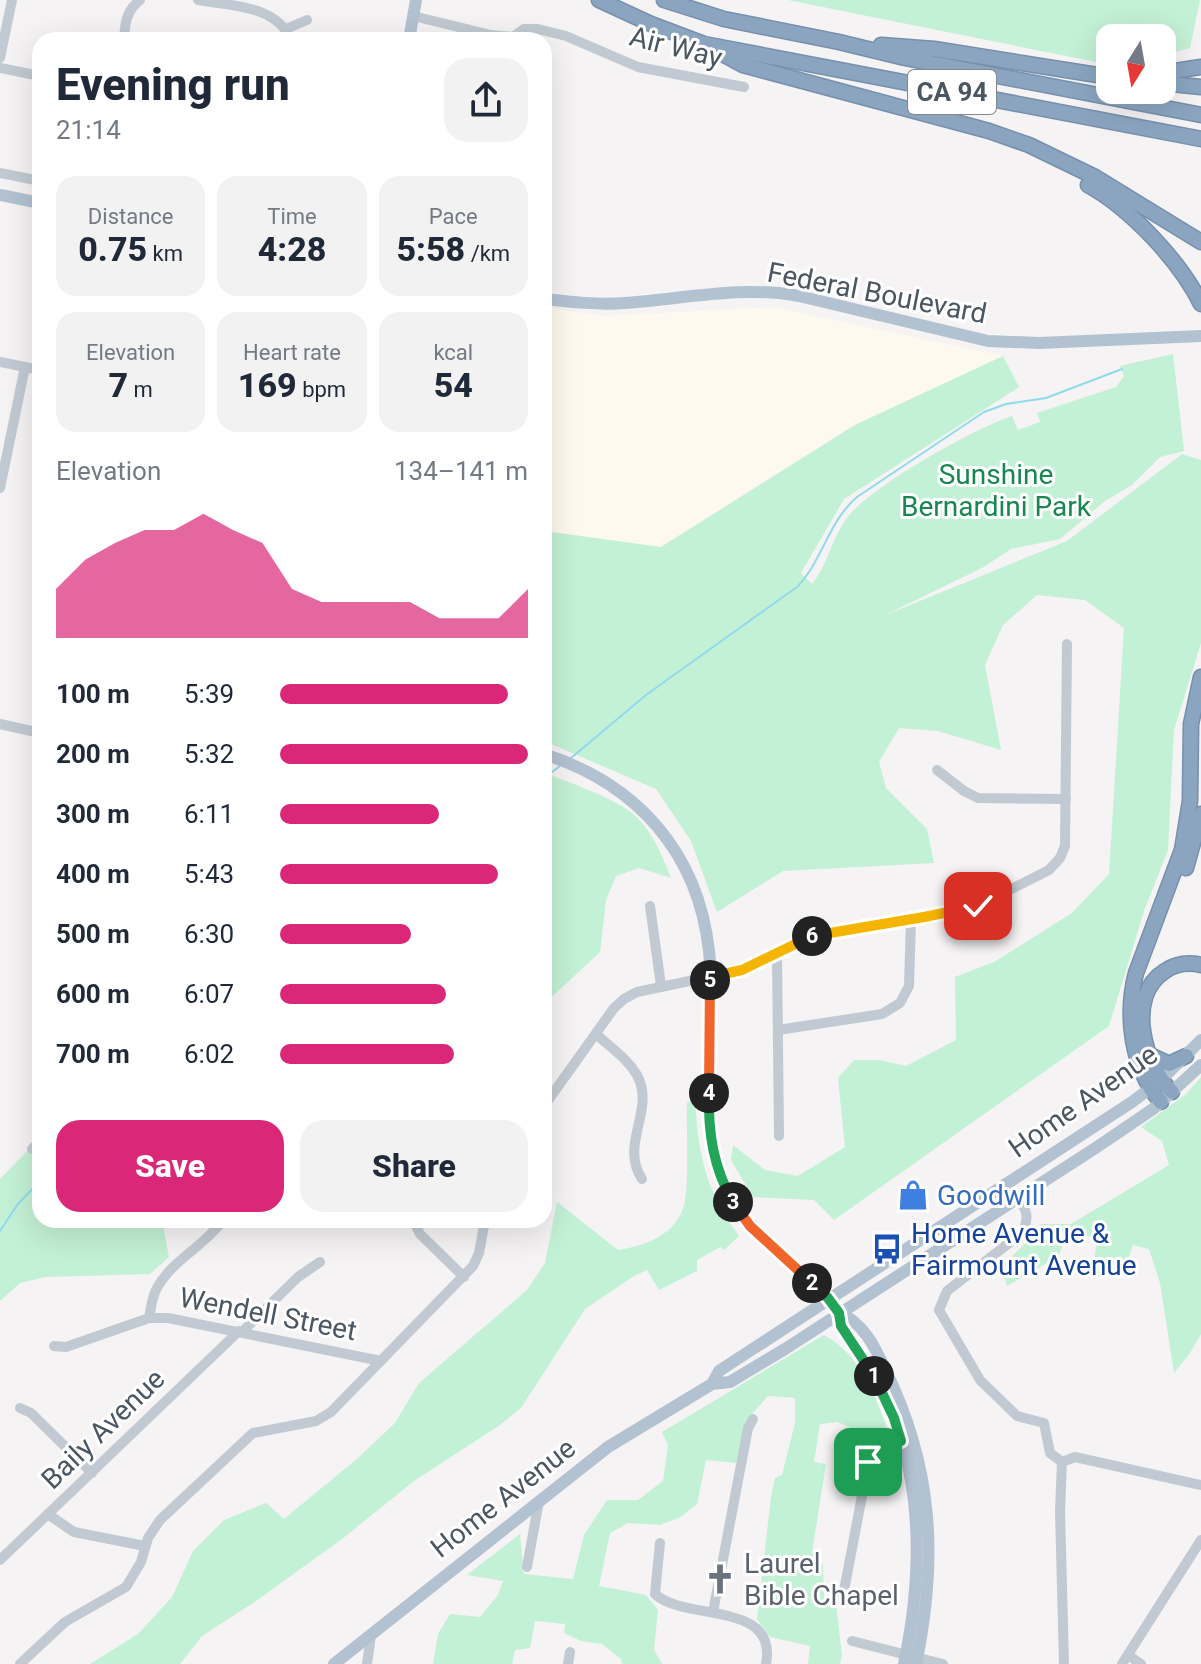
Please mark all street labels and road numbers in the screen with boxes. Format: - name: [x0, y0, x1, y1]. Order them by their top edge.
- street label: Air Way: [626, 20, 726, 74]
- road number: CA 94: [908, 70, 996, 114]
- street label: Federal Boulevard: [765, 256, 989, 330]
- street label: Home Avenue: [1002, 1038, 1164, 1164]
- street label: Wendell Street: [177, 1281, 359, 1347]
- street label: Baily Avenue: [35, 1362, 171, 1496]
- street label: Home Avenue: [424, 1431, 582, 1565]

